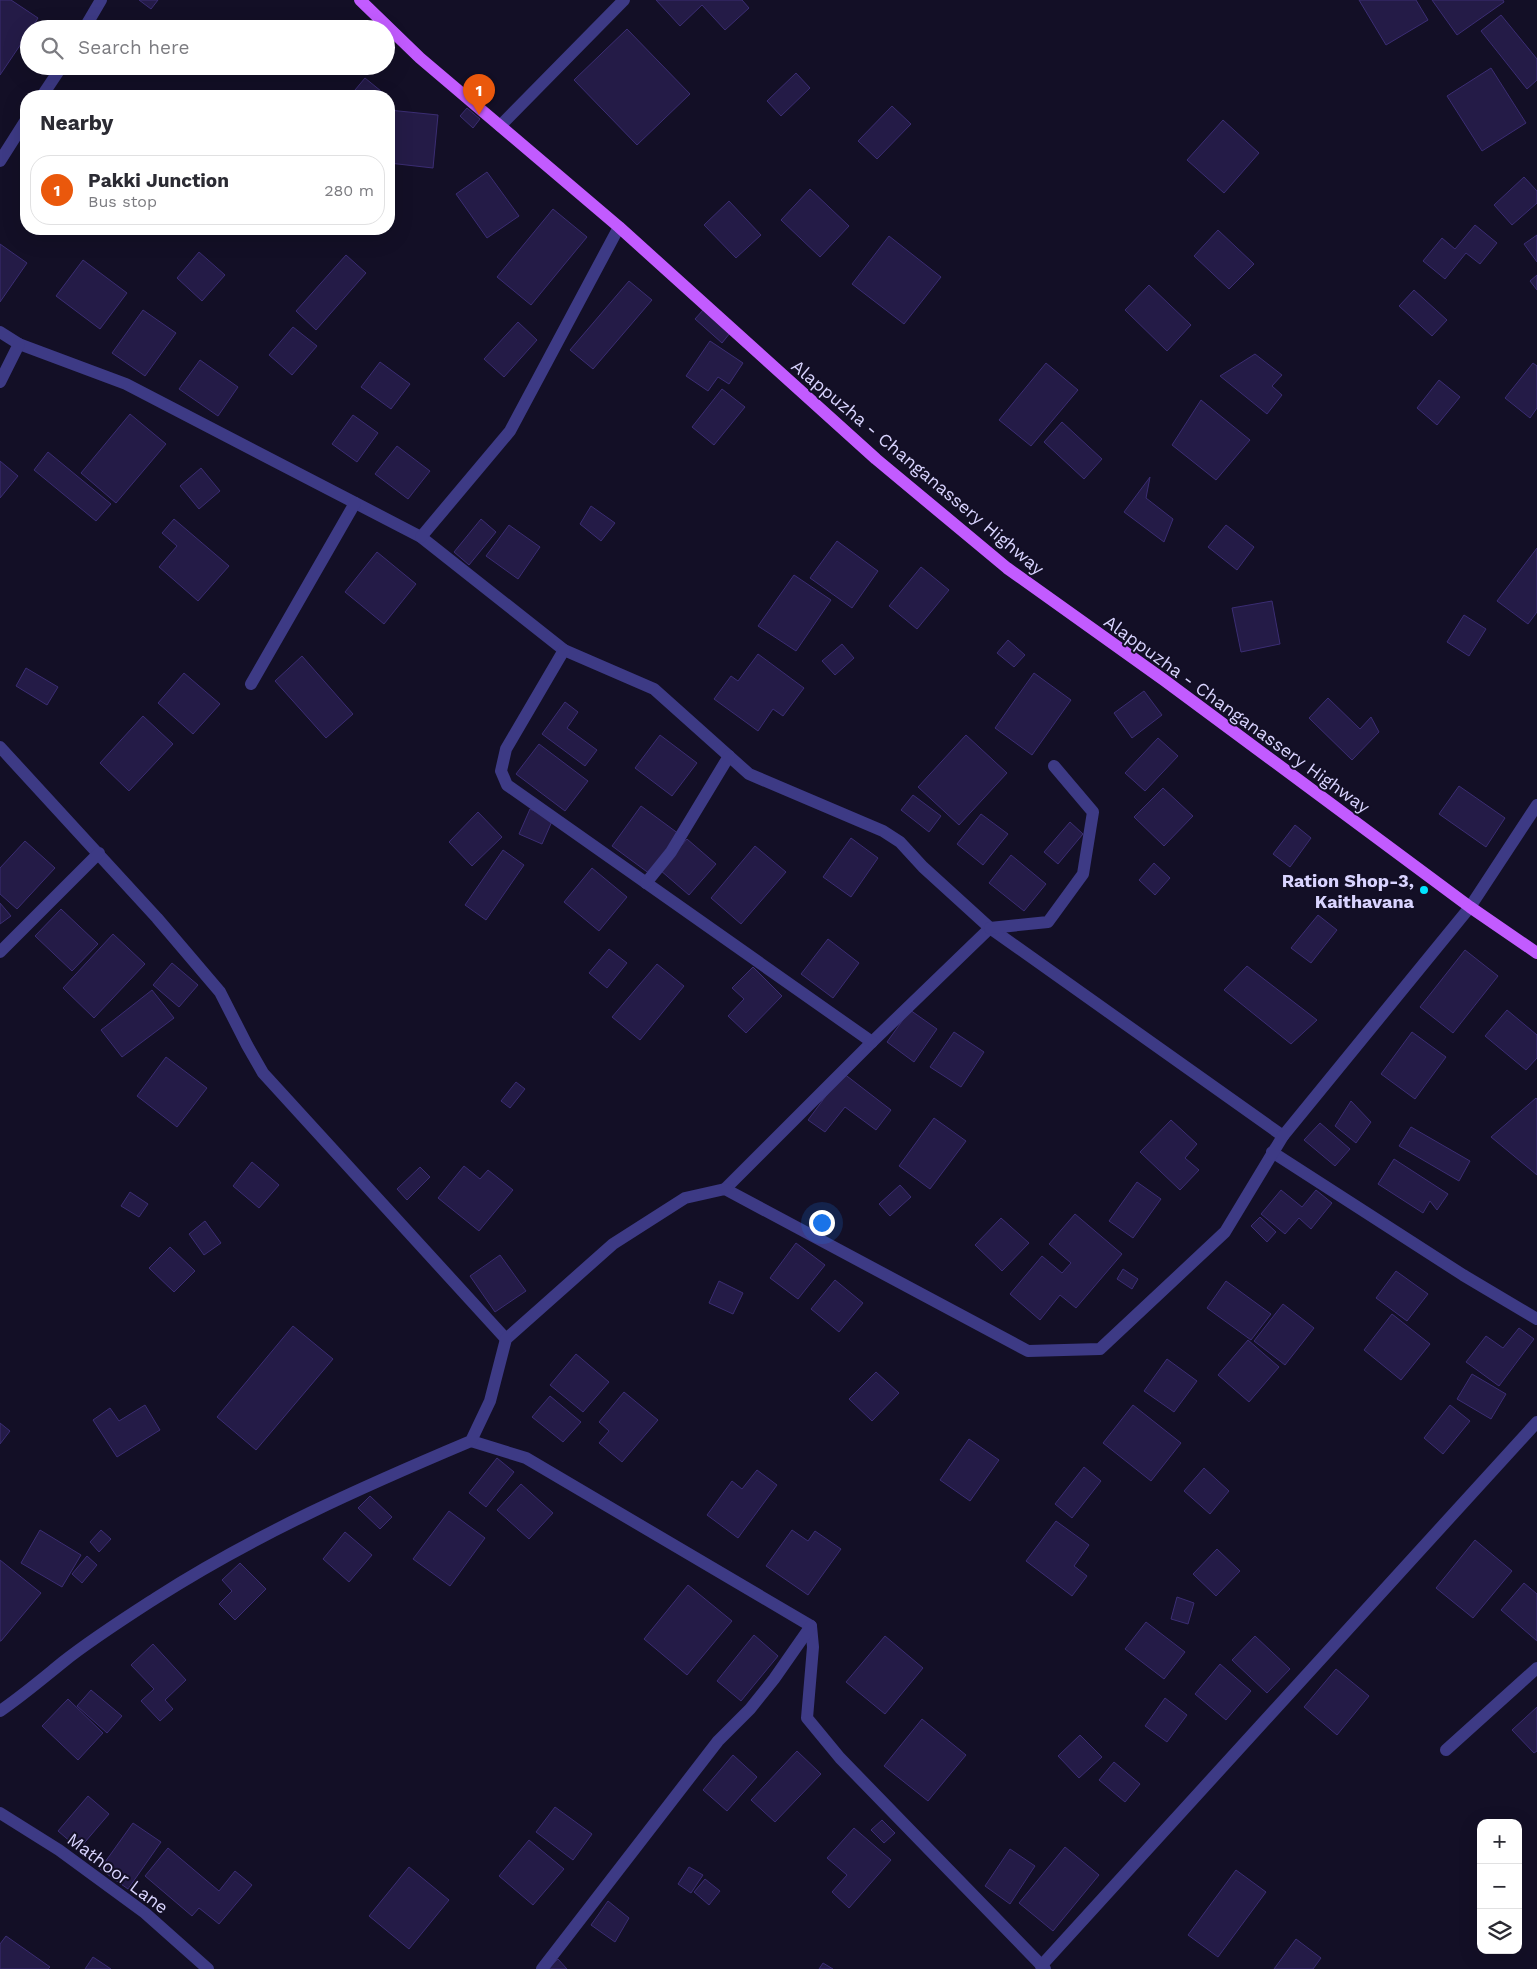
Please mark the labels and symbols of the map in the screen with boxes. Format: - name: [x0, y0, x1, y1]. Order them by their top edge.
- pin: 1: [463, 74, 495, 115]
- street label: Alappuzha - Changanassery Highway: [787, 355, 1049, 579]
- street label: Alappuzha - Changanassery Highway: [1100, 611, 1374, 818]
- place label: Ration Shop-3, Kaithavana: [1282, 870, 1415, 912]
- marker: Ration Shop-3, Kaithavana: [1418, 884, 1430, 896]
- your location: [809, 1210, 835, 1236]
- street label: Mathoor Lane: [63, 1828, 173, 1918]

